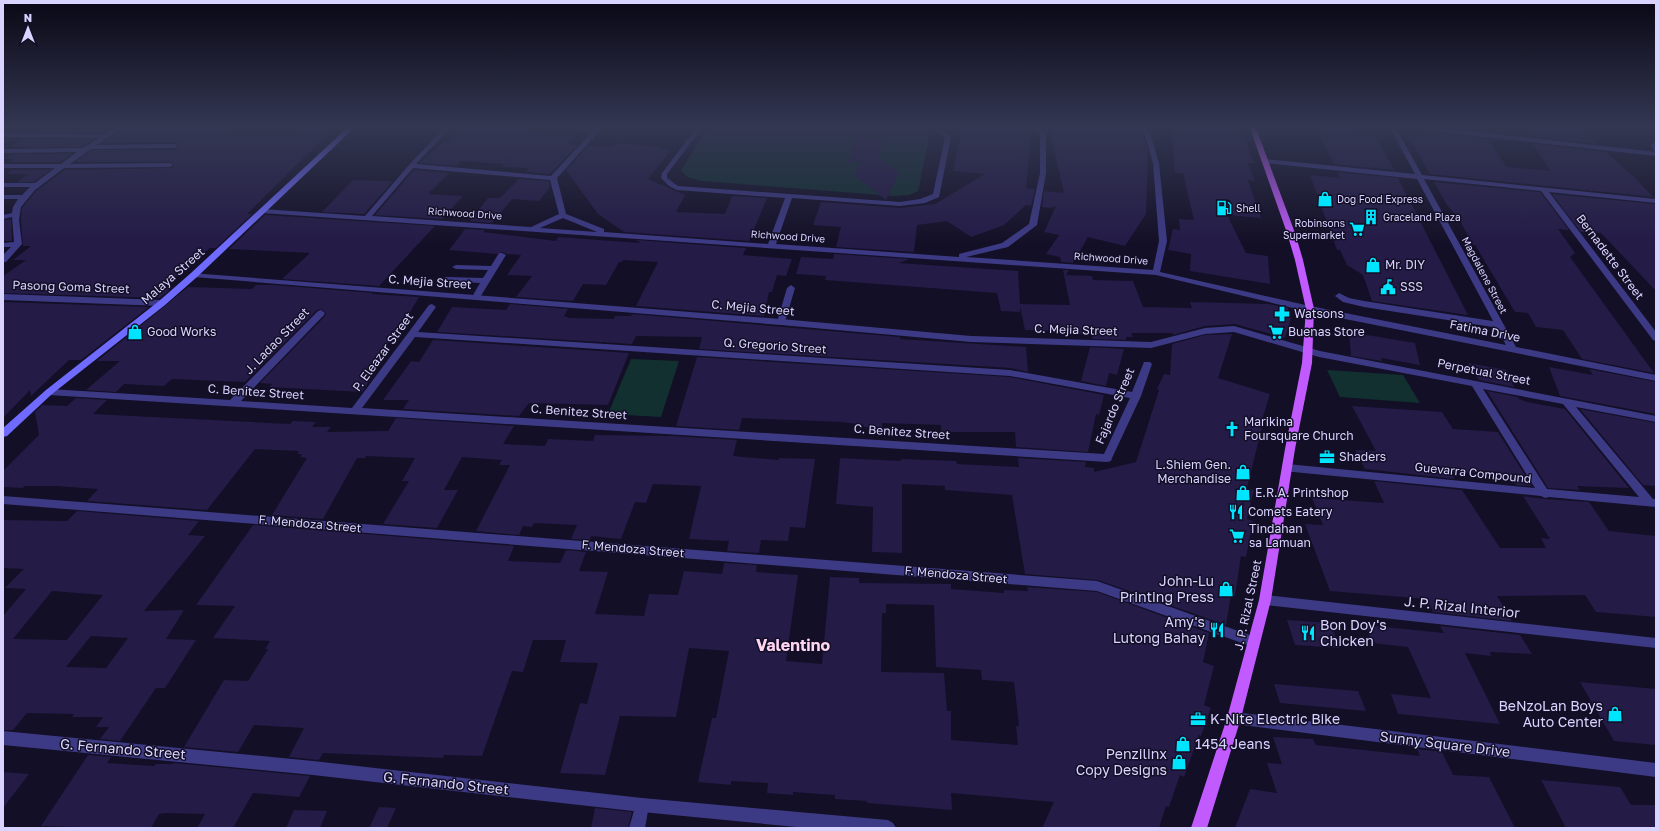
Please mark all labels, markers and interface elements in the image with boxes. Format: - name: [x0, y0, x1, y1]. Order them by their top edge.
- north arrow: [8, 8, 48, 48]
- text: N: [24, 11, 32, 24]
- shop icon: Dog Food Express: [1316, 190, 1334, 208]
- place label: Dog Food Express: [1337, 193, 1423, 205]
- fuel station icon: Shell: [1215, 199, 1233, 217]
- place label: Shell: [1236, 202, 1261, 214]
- street label: Richwood Drive: [427, 204, 503, 222]
- building icon: Graceland Plaza: [1362, 208, 1380, 226]
- place label: Graceland Plaza: [1383, 211, 1461, 223]
- street label: Bernadette Street: [1573, 211, 1648, 303]
- place label: Robinsons Supermarket: [1283, 217, 1345, 241]
- supermarket icon: Robinsons Supermarket: [1348, 220, 1366, 238]
- street label: Richwood Drive: [750, 227, 826, 245]
- street label: Magdalene Street: [1460, 235, 1510, 315]
- street label: Malaya Street: [138, 244, 208, 307]
- street label: Richwood Drive: [1073, 249, 1149, 267]
- shop icon: Mr. DIY: [1364, 256, 1382, 274]
- place label: Mr. DIY: [1385, 257, 1425, 272]
- street label: C. Mejia Street: [388, 271, 472, 292]
- street label: Pasong Goma Street: [12, 277, 130, 296]
- public building icon: SSS: [1379, 278, 1397, 296]
- place label: SSS: [1400, 279, 1423, 294]
- street label: C. Mejia Street: [711, 296, 795, 319]
- street label: J. Ladao Street: [241, 304, 312, 377]
- pharmacy icon: Watsons: [1273, 305, 1291, 323]
- place label: Watsons: [1294, 306, 1344, 321]
- street label: P. Eleazar Street: [349, 309, 416, 394]
- street label: Fatima Drive: [1448, 316, 1522, 345]
- street label: C. Mejia Street: [1034, 321, 1118, 338]
- shop icon: Good Works: [126, 323, 144, 341]
- supermarket icon: Buenas Store: [1267, 323, 1285, 341]
- place label: Good Works: [147, 324, 216, 339]
- place label: Buenas Store: [1288, 324, 1365, 339]
- street label: Q. Gregorio Street: [723, 334, 827, 357]
- street label: Perpetual Street: [1436, 355, 1532, 388]
- street label: Fajardo Street: [1092, 365, 1137, 446]
- street label: C. Benitez Street: [207, 381, 305, 402]
- street label: C. Benitez Street: [530, 401, 628, 422]
- place label: Marikina Foursquare Church: [1244, 414, 1354, 443]
- church icon: Marikina Foursquare Church: [1223, 420, 1241, 438]
- street label: C. Benitez Street: [853, 421, 951, 442]
- office icon: Shaders: [1318, 448, 1336, 466]
- place label: Shaders: [1339, 449, 1386, 464]
- place label: L.Shiem Gen. Merchandise: [1155, 457, 1231, 486]
- street label: Guevarra Compound: [1414, 459, 1532, 486]
- shop icon: L.Shiem Gen. Merchandise: [1234, 463, 1252, 481]
- shop icon: E.R.A. Printshop: [1234, 484, 1252, 502]
- place label: E.R.A. Printshop: [1255, 485, 1349, 500]
- restaurant icon: Comets Eatery: [1227, 503, 1245, 521]
- place label: Comets Eatery: [1248, 504, 1333, 519]
- street label: F. Mendoza Street: [258, 512, 362, 535]
- place label: Tindahan sa Lamuan: [1249, 521, 1311, 550]
- supermarket icon: Tindahan sa Lamuan: [1228, 527, 1246, 545]
- street label: F. Mendoza Street: [581, 537, 685, 560]
- street label: J. P. Rizal Street: [1231, 558, 1264, 652]
- street label: F. Mendoza Street: [904, 563, 1008, 586]
- place label: John-Lu Printing Press: [1120, 572, 1214, 605]
- shop icon: John-Lu Printing Press: [1217, 580, 1235, 598]
- street label: J. P. Rizal Interior: [1404, 592, 1521, 621]
- place label: Amy's Lutong Bahay: [1113, 613, 1205, 646]
- place label: Bon Doy's Chicken: [1320, 616, 1387, 649]
- restaurant icon: Amy's Lutong Bahay: [1208, 621, 1226, 639]
- restaurant icon: Bon Doy's Chicken: [1299, 624, 1317, 642]
- district label: Valentino: [756, 635, 830, 655]
- place label: BeNzoLan Boys Auto Center: [1498, 697, 1604, 730]
- shop icon: BeNzoLan Boys Auto Center: [1606, 705, 1624, 723]
- office icon: K-Nite Electric Bike: [1189, 710, 1207, 728]
- place label: K-Nite Electric Bike: [1210, 710, 1340, 727]
- street label: Sunny Square Drive: [1379, 727, 1511, 760]
- street label: G. Fernando Street: [59, 735, 187, 762]
- shop icon: 1454 Jeans: [1174, 735, 1192, 753]
- place label: 1454 Jeans: [1195, 735, 1270, 752]
- place label: Penzilinx Copy Designs: [1076, 745, 1167, 778]
- shop icon: Penzilinx Copy Designs: [1170, 753, 1188, 771]
- street label: G. Fernando Street: [382, 767, 510, 798]

